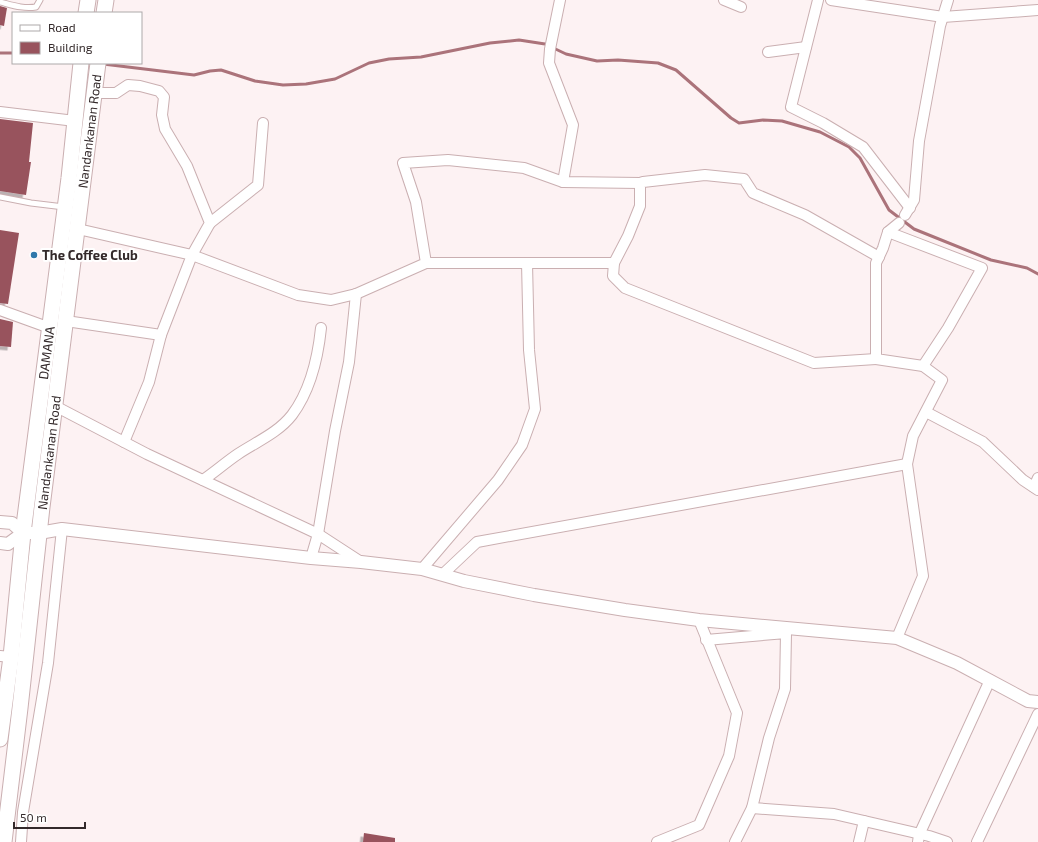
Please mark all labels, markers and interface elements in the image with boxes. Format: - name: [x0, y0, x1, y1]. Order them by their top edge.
- legend: [12, 12, 142, 64]
- text: Road: [48, 20, 76, 34]
- text: Building: [48, 40, 93, 54]
- street label: Nandankanan Road: [74, 73, 105, 189]
- place label: The Coffee Club: [42, 247, 138, 263]
- marker: The Coffee Club: [29, 250, 39, 260]
- street label: DAMANA: [35, 325, 58, 380]
- street label: Nandankanan Road: [34, 395, 64, 511]
- scale bar: [14, 804, 85, 830]
- text: 50 m: [20, 810, 47, 824]

